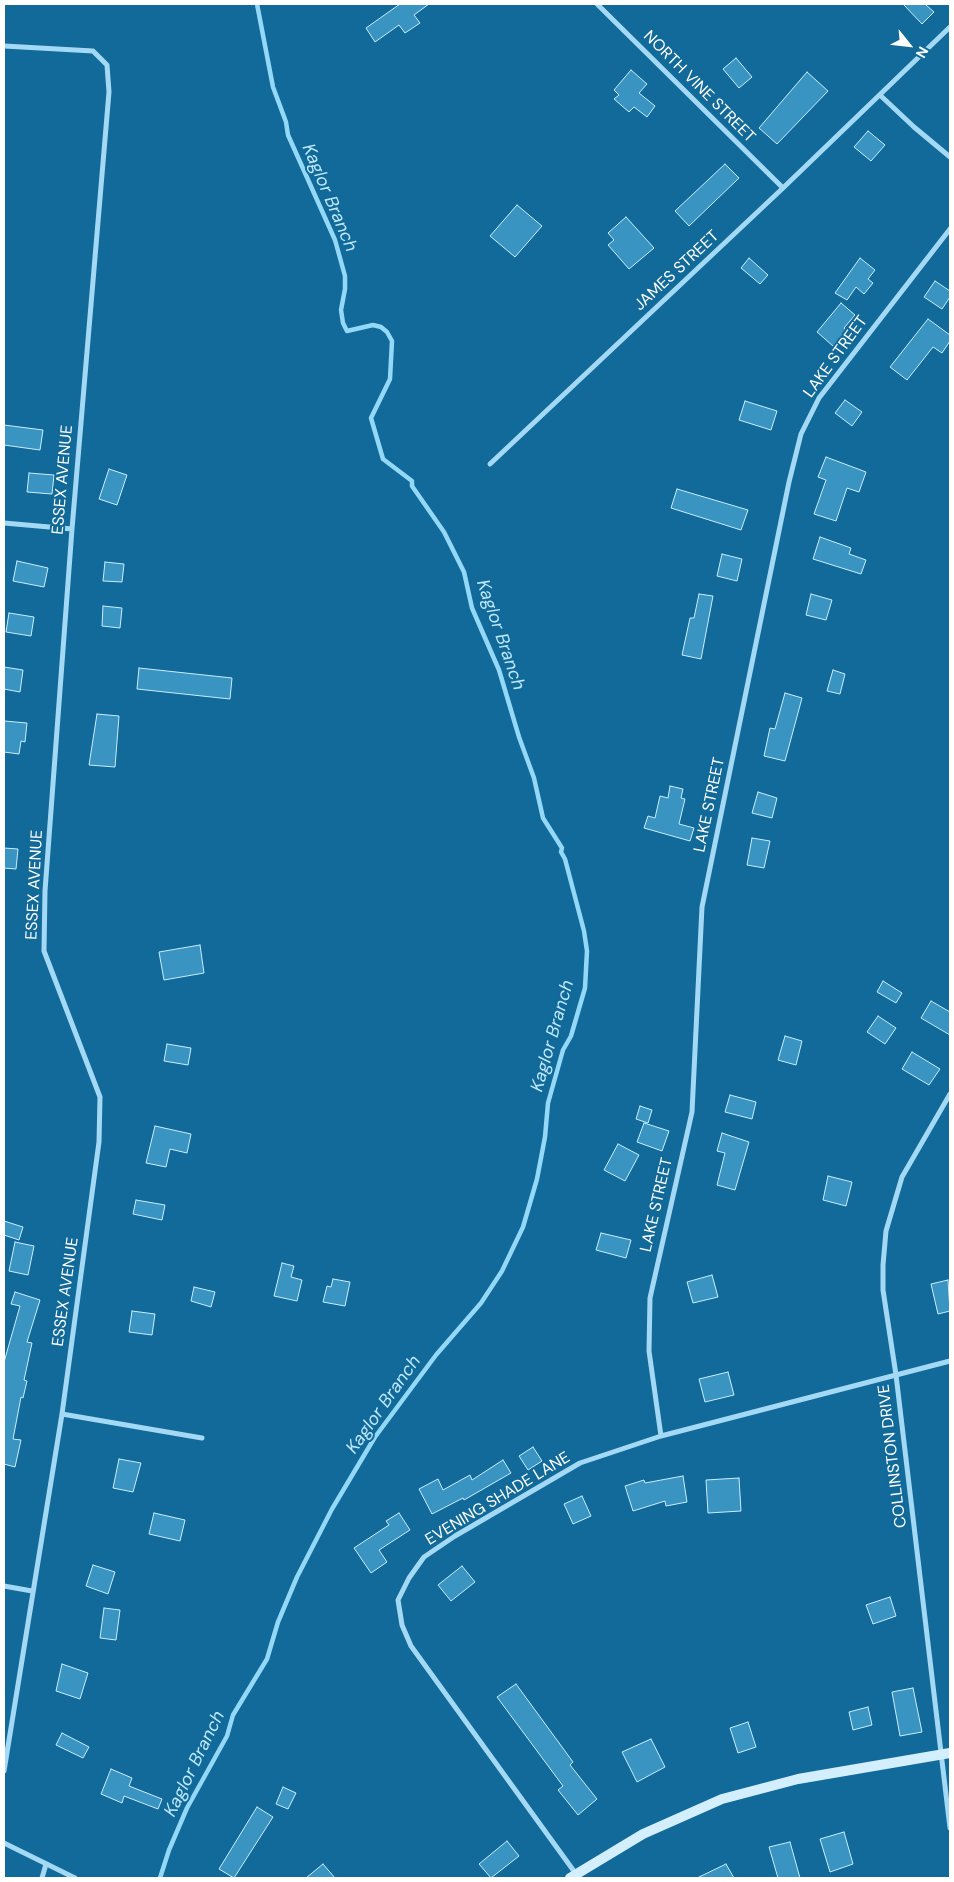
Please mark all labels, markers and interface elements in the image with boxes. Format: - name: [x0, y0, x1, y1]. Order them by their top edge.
- north arrow: [884, 20, 934, 70]
- street label: NORTH VINE STREET: [639, 27, 759, 147]
- text: N: [912, 43, 932, 61]
- water label: Kaglor Branch: [297, 141, 361, 255]
- street label: JAMES STREET: [631, 227, 723, 315]
- street label: LAKE STREET: [800, 312, 872, 402]
- street label: ESSEX AVENUE: [49, 424, 77, 536]
- water label: Kaglor Branch: [471, 577, 529, 693]
- street label: LAKE STREET: [691, 756, 729, 854]
- street label: ESSEX AVENUE: [23, 830, 47, 940]
- water label: Kaglor Branch: [527, 978, 579, 1094]
- street label: LAKE STREET: [637, 1156, 677, 1254]
- street label: ESSEX AVENUE: [49, 1236, 83, 1348]
- water label: Kaglor Branch: [342, 1352, 426, 1458]
- street label: COLLINSTON DRIVE: [875, 1383, 911, 1529]
- street label: EVENING SHADE LANE: [422, 1448, 574, 1550]
- water label: Kaglor Branch: [160, 1708, 230, 1820]

